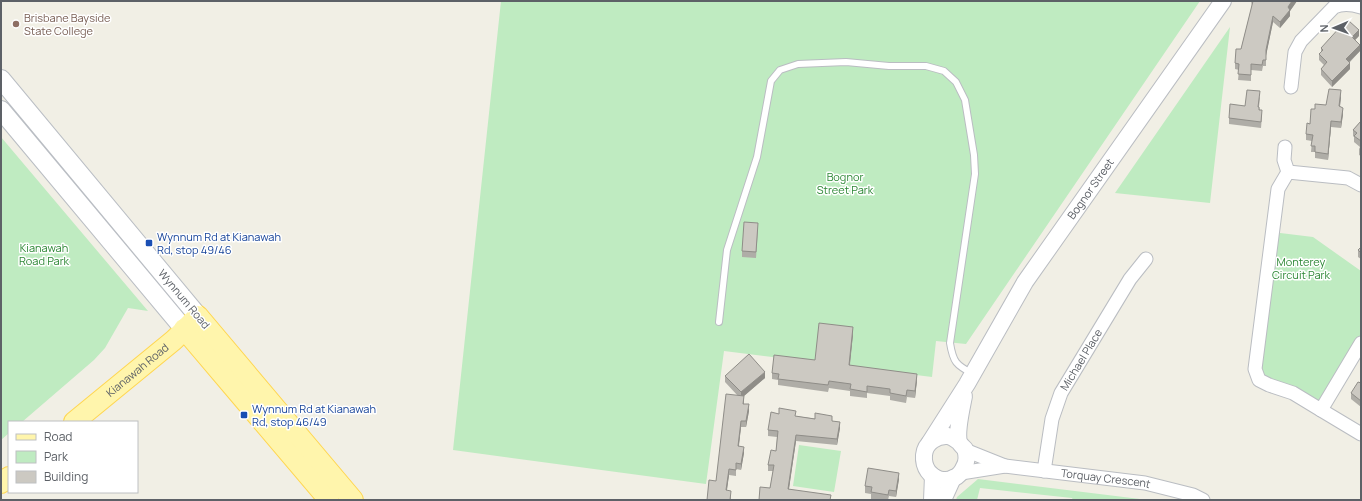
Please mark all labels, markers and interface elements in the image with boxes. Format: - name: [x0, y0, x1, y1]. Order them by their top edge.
- north arrow: [1314, 8, 1354, 48]
- place label: Brisbane Bayside State College: [24, 10, 111, 38]
- marker: Brisbane Bayside State College: [11, 19, 21, 29]
- text: N: [1316, 24, 1331, 33]
- street label: Bognor Street: [1064, 155, 1117, 222]
- park label: Bognor Street Park: [817, 169, 874, 197]
- place label: Wynnum Rd at Kianawah Rd, stop 49/46: [157, 229, 281, 257]
- marker: Wynnum Rd at Kianawah Rd, stop 49/46: [144, 238, 154, 248]
- park label: Kianawah Road Park: [19, 240, 70, 268]
- park label: Monterey Circuit Park: [1272, 254, 1331, 282]
- street label: Wynnum Road: [155, 266, 214, 332]
- street label: Michael Place: [1056, 325, 1105, 393]
- street label: Kianawah Road: [103, 339, 172, 400]
- place label: Wynnum Rd at Kianawah Rd, stop 46/49: [252, 401, 376, 429]
- marker: Wynnum Rd at Kianawah Rd, stop 46/49: [239, 410, 249, 420]
- legend: [8, 421, 138, 493]
- text: Road: [44, 428, 72, 445]
- text: Park: [44, 448, 69, 465]
- street label: Torquay Crescent: [1060, 465, 1152, 491]
- text: Building: [44, 468, 88, 485]

